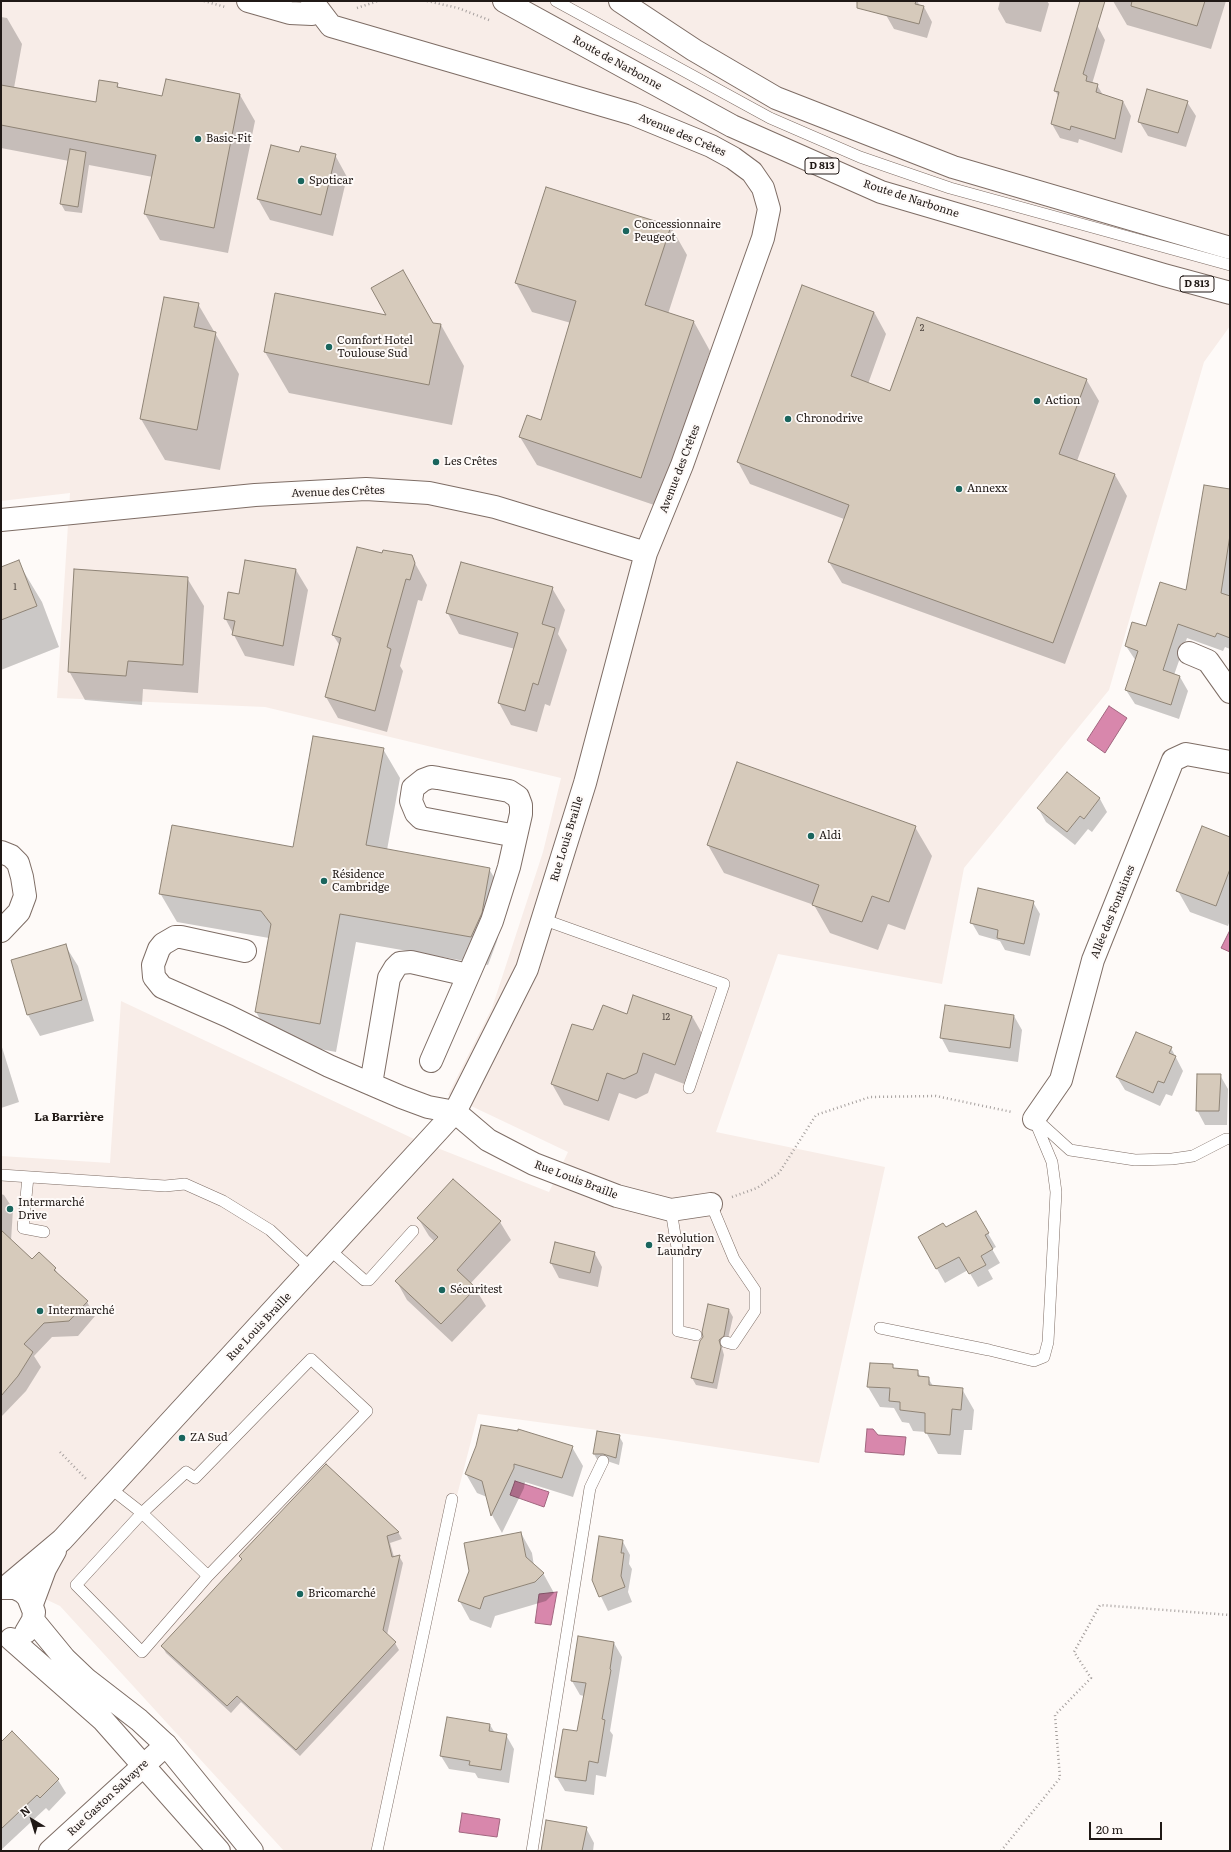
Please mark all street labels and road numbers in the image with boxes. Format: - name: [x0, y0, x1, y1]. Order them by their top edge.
- street label: Route de Narbonne: [570, 33, 664, 93]
- street label: Avenue des Crêtes: [636, 111, 728, 159]
- road number: D 813: [805, 158, 839, 174]
- street label: Route de Narbonne: [861, 177, 961, 221]
- road number: D 813: [1180, 276, 1214, 292]
- street label: Avenue des Crêtes: [657, 423, 703, 515]
- street label: Avenue des Crêtes: [291, 484, 385, 500]
- street label: Rue Louis Braille: [548, 795, 586, 883]
- street label: Allée des Fontaines: [1088, 863, 1138, 961]
- street label: Rue Louis Braille: [532, 1158, 620, 1202]
- street label: Rue Louis Braille: [224, 1290, 294, 1364]
- street label: Rue Gaston Salvayre: [65, 1757, 151, 1839]

